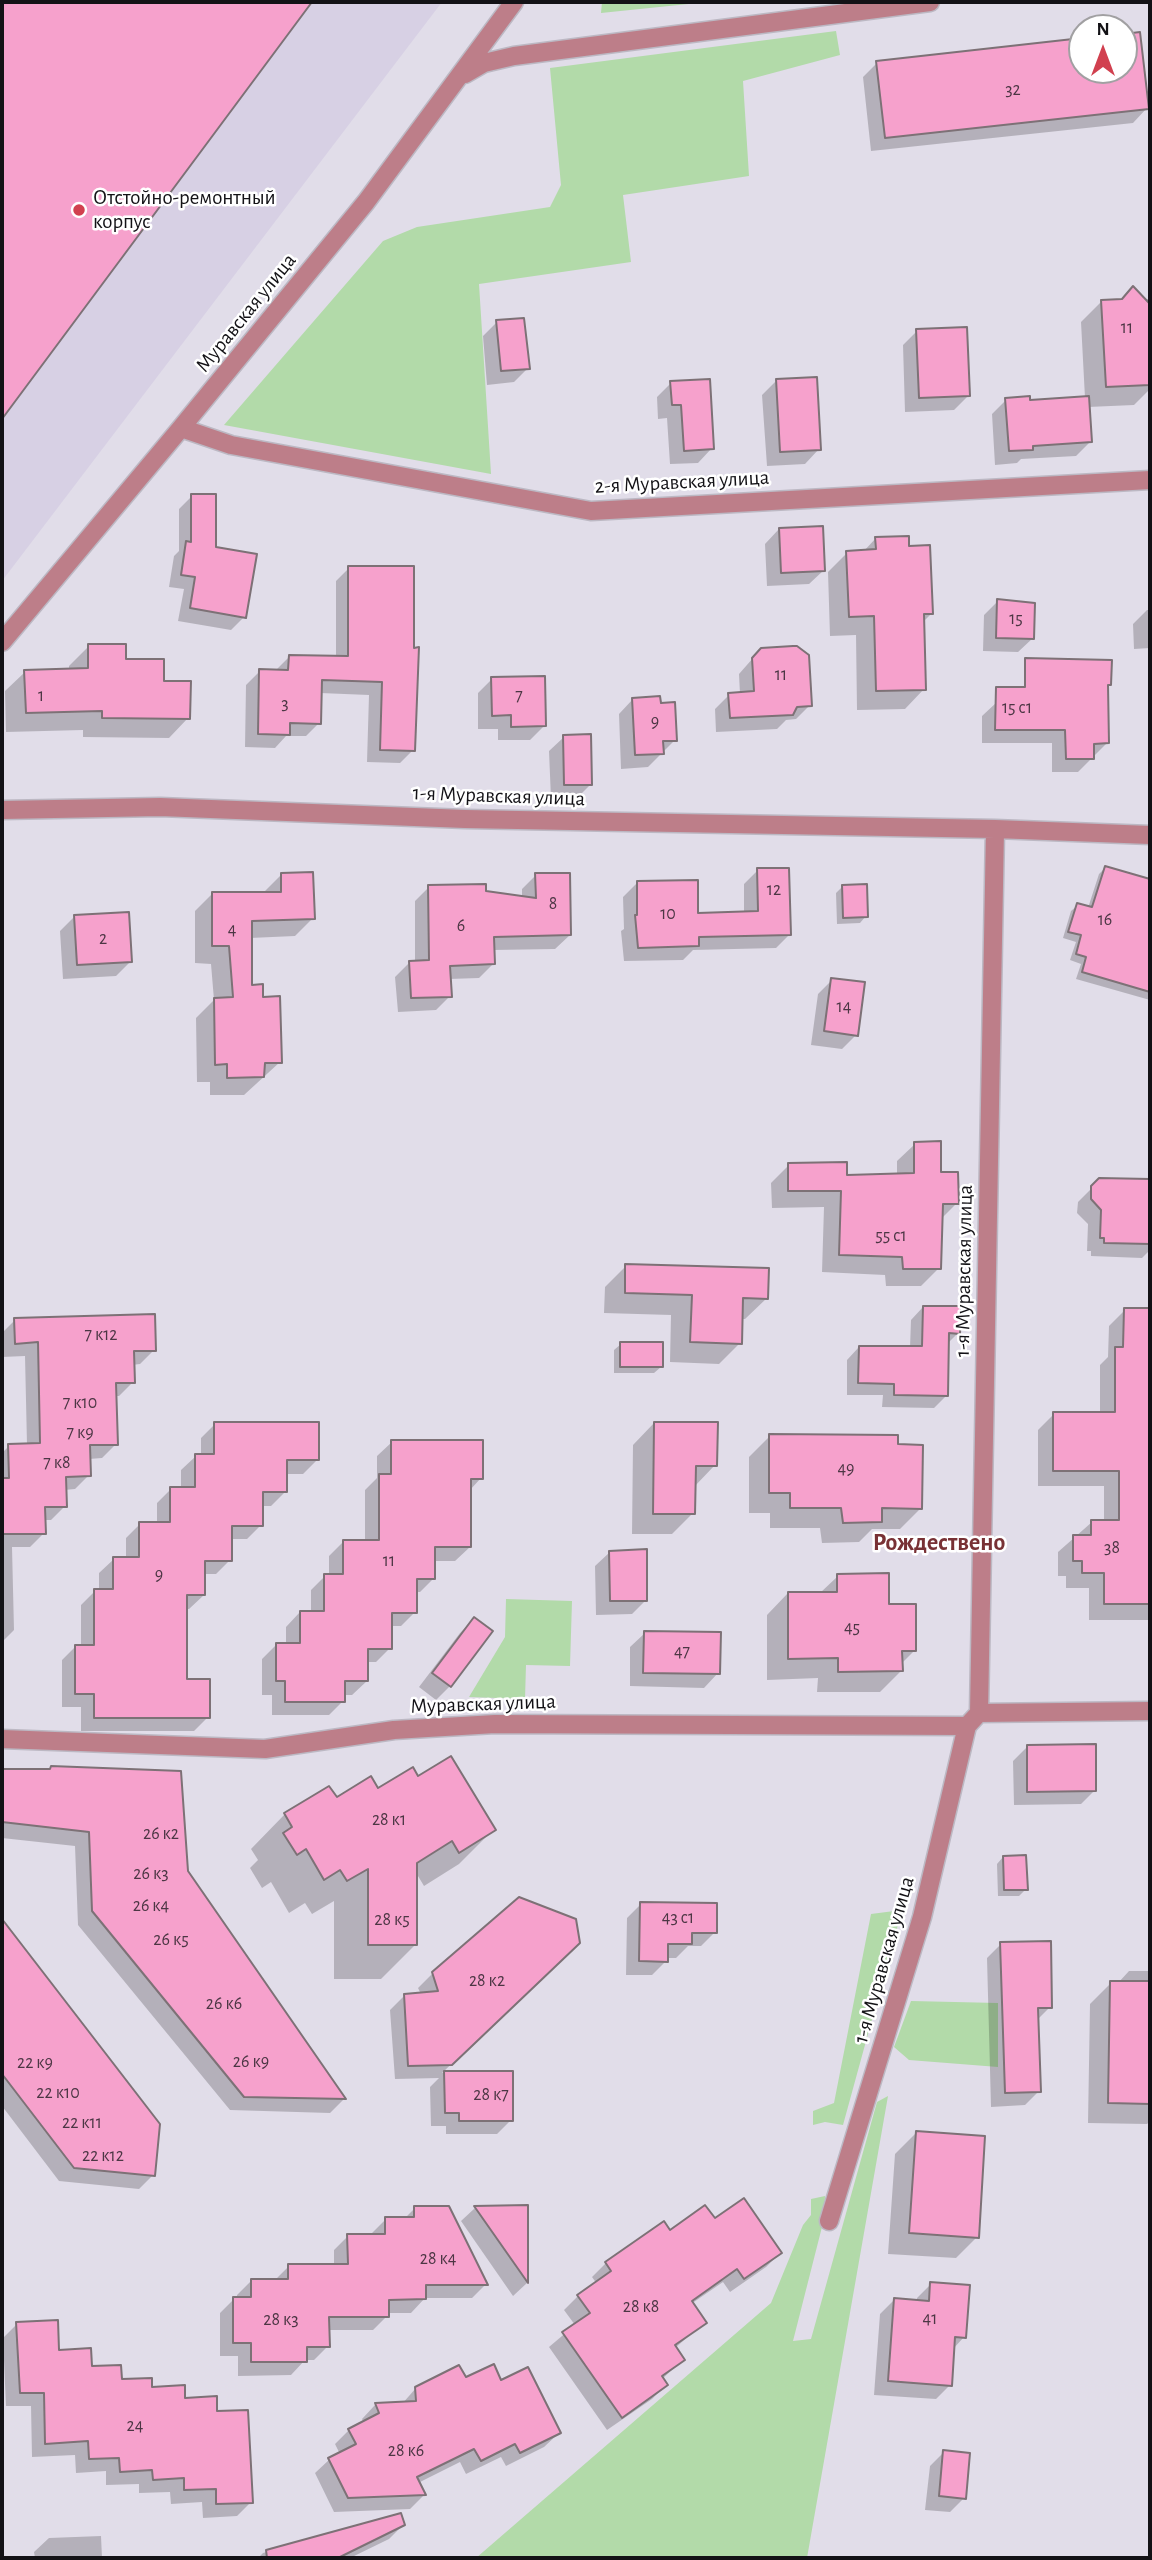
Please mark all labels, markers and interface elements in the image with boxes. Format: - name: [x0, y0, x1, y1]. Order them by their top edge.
- north arrow: [1068, 14, 1138, 84]
- text: N: [1096, 20, 1110, 39]
- house number: 32: [1005, 79, 1021, 101]
- place label: Отстойно-ремонтный корпус: [93, 185, 276, 235]
- marker: Отстойно-ремонтный корпус: [71, 202, 87, 218]
- street label: Муравская улица: [190, 248, 302, 378]
- house number: 11: [1121, 317, 1133, 339]
- street label: 2-я Муравская улица: [594, 465, 770, 499]
- house number: 15: [1009, 608, 1023, 630]
- house number: 11: [775, 664, 787, 686]
- house number: 1: [38, 685, 44, 707]
- house number: 7: [515, 685, 523, 707]
- house number: 3: [281, 693, 289, 715]
- house number: 15 с1: [1002, 697, 1032, 719]
- house number: 9: [651, 711, 659, 733]
- street label: 1-я Муравская улица: [412, 780, 586, 812]
- house number: 12: [767, 879, 781, 901]
- house number: 8: [549, 893, 557, 915]
- house number: 10: [660, 903, 676, 925]
- house number: 16: [1098, 909, 1112, 931]
- house number: 6: [457, 915, 465, 937]
- house number: 4: [228, 919, 236, 941]
- house number: 2: [99, 928, 107, 950]
- house number: 14: [837, 996, 851, 1018]
- street label: 1-я Муравская улица: [950, 1185, 978, 1357]
- house number: 55 с1: [875, 1225, 907, 1247]
- house number: 7 к12: [84, 1324, 118, 1346]
- house number: 7 к10: [63, 1392, 97, 1414]
- house number: 7 к9: [66, 1422, 94, 1444]
- house number: 7 к8: [43, 1452, 71, 1474]
- house number: 49: [837, 1458, 855, 1480]
- district label: Рождествено: [873, 1529, 1005, 1557]
- house number: 38: [1104, 1537, 1120, 1559]
- house number: 11: [383, 1550, 395, 1572]
- house number: 9: [155, 1564, 163, 1586]
- house number: 45: [844, 1617, 860, 1639]
- house number: 47: [674, 1641, 690, 1663]
- street label: Муравская улица: [410, 1689, 556, 1719]
- house number: 28 к1: [372, 1809, 406, 1831]
- house number: 26 к2: [143, 1823, 179, 1845]
- house number: 26 к3: [133, 1863, 169, 1885]
- street label: 1-я Муравская улица: [848, 1874, 920, 2046]
- house number: 26 к4: [133, 1895, 169, 1917]
- house number: 43 с1: [662, 1907, 694, 1929]
- house number: 28 к5: [374, 1909, 410, 1931]
- house number: 26 к5: [153, 1929, 189, 1951]
- house number: 28 к2: [469, 1970, 505, 1992]
- house number: 26 к6: [206, 1993, 242, 2015]
- house number: 26 к9: [233, 2051, 269, 2073]
- house number: 22 к9: [17, 2052, 53, 2074]
- house number: 22 к10: [36, 2082, 80, 2104]
- house number: 28 к7: [473, 2084, 509, 2106]
- house number: 22 к11: [62, 2112, 102, 2134]
- house number: 22 к12: [82, 2145, 124, 2167]
- house number: 28 к4: [420, 2248, 456, 2270]
- house number: 28 к8: [623, 2296, 659, 2318]
- house number: 41: [923, 2308, 937, 2330]
- house number: 28 к3: [263, 2309, 299, 2331]
- house number: 24: [127, 2415, 143, 2437]
- house number: 28 к6: [388, 2440, 424, 2462]

